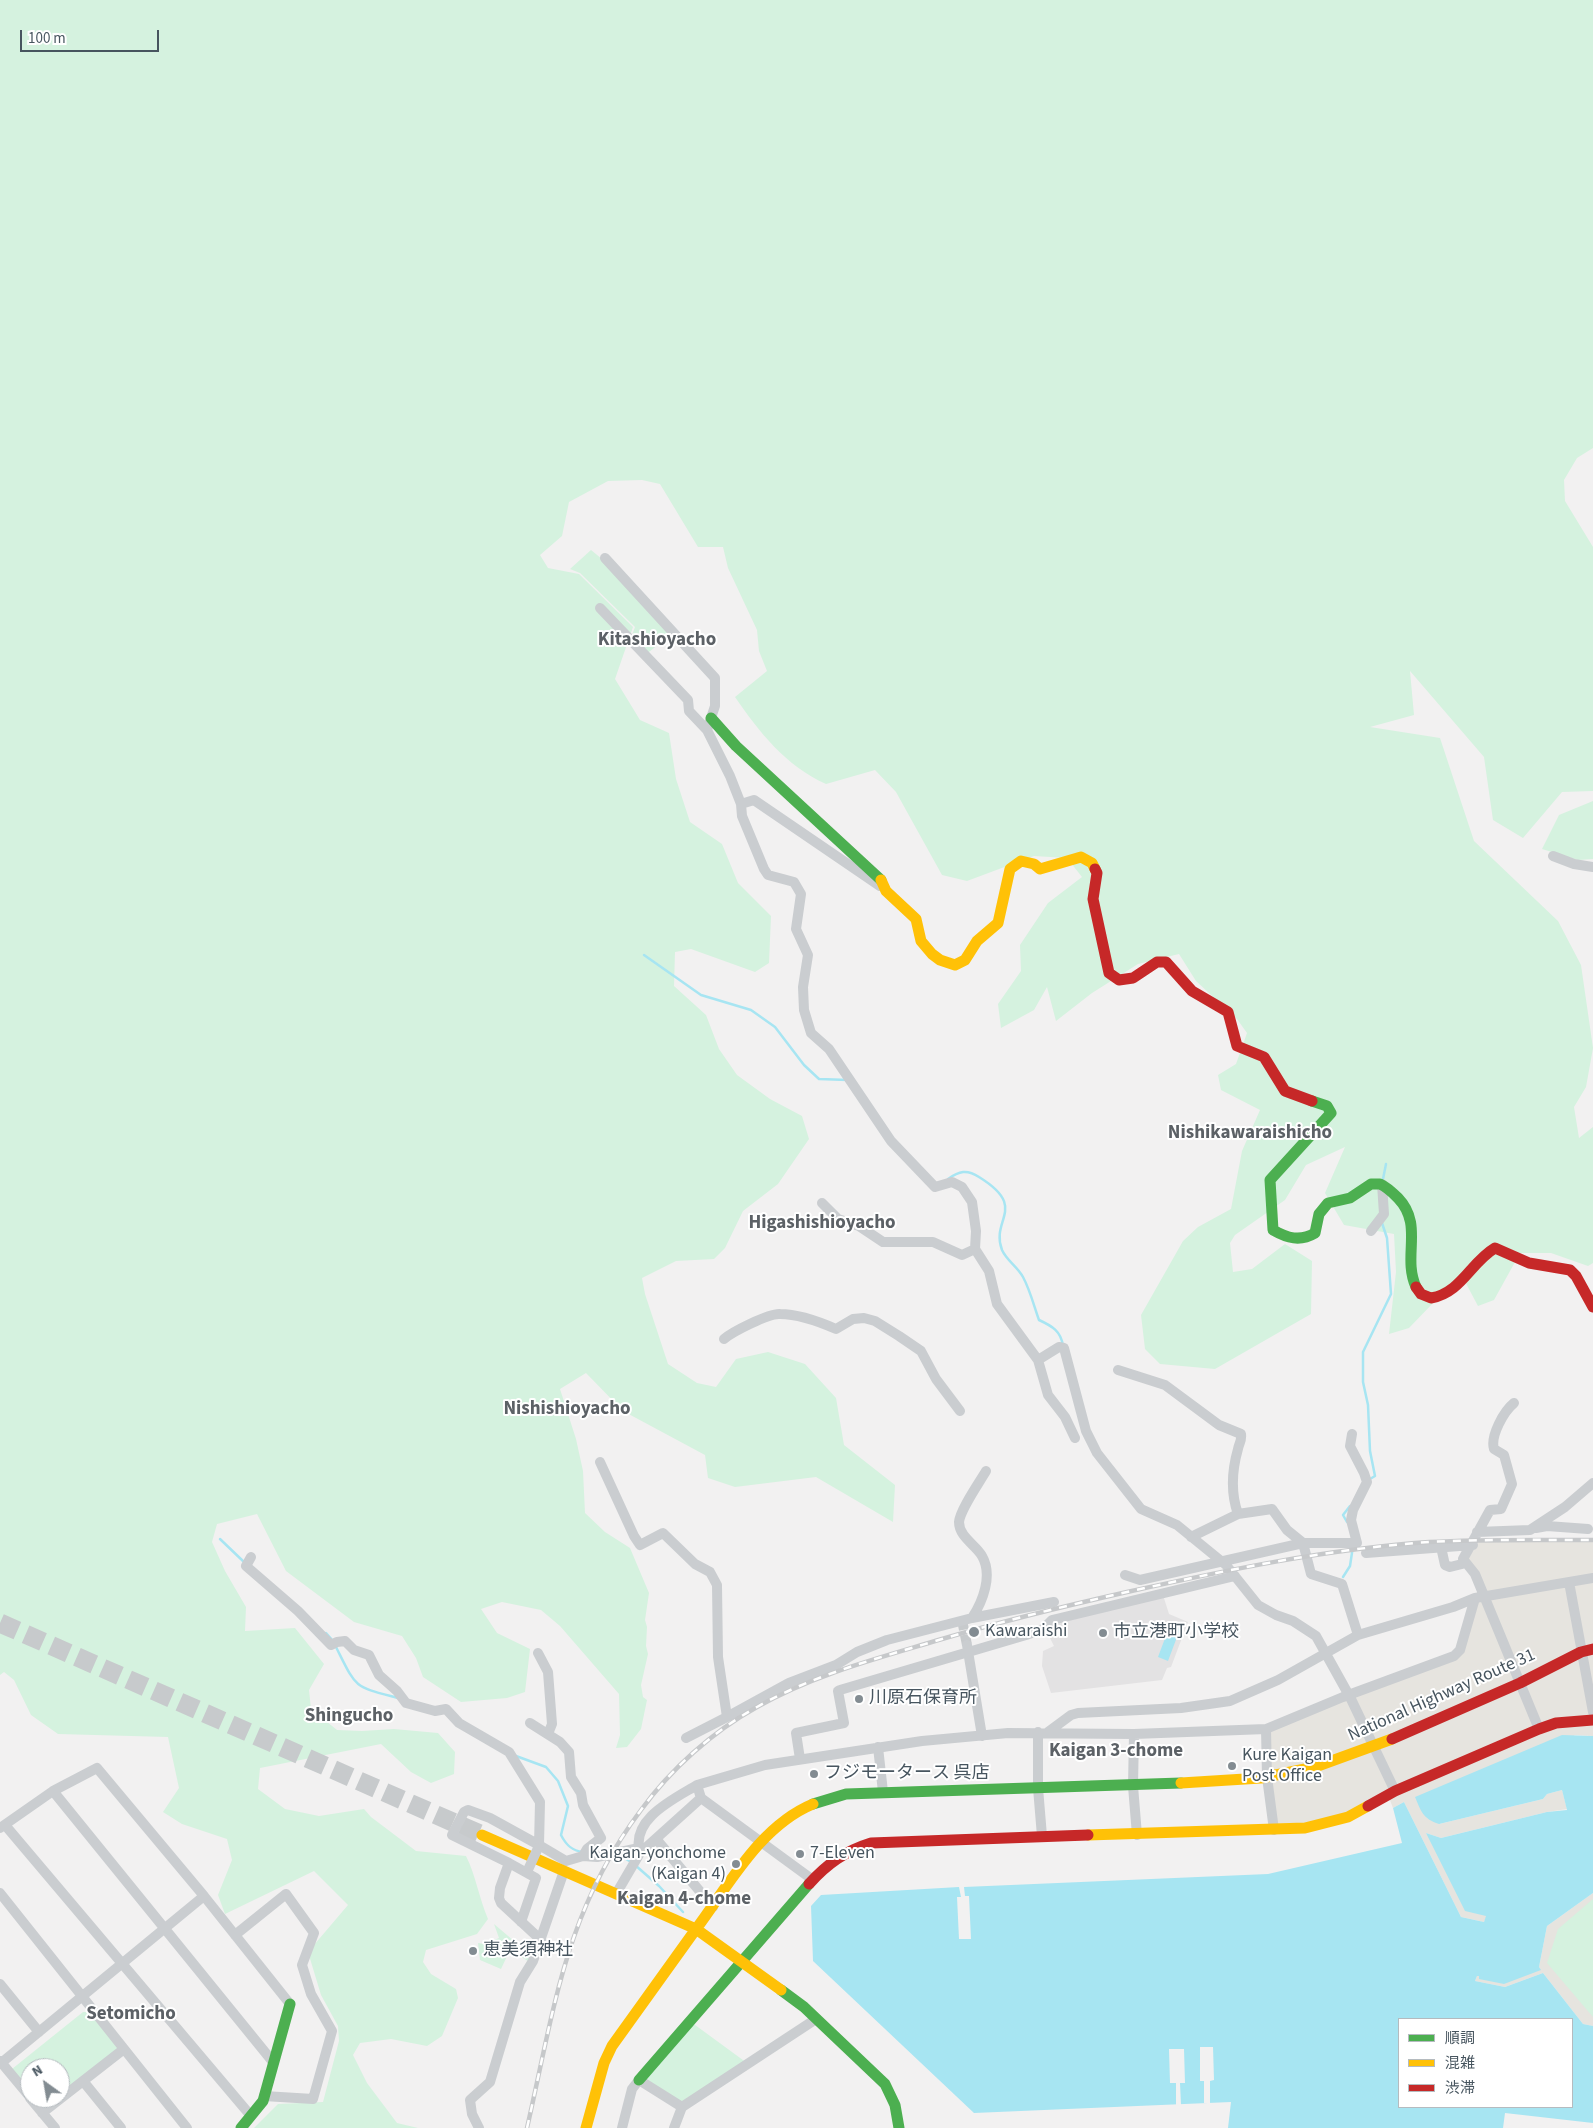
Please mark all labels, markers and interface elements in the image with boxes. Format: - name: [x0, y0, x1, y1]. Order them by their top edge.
- scale bar: [22, 20, 161, 52]
- text: 100 m: [28, 28, 66, 49]
- district label: Kitashioyacho: [598, 630, 716, 652]
- district label: Nishikawaraishicho: [1168, 1123, 1332, 1145]
- district label: Higashishioyacho: [748, 1213, 896, 1235]
- district label: Nishishioyacho: [503, 1399, 631, 1421]
- place label: Kawaraishi: [985, 1621, 1067, 1643]
- place label: 市立港町小学校: [1113, 1622, 1239, 1644]
- marker: Kawaraishi: [967, 1625, 981, 1639]
- marker: 市立港町小学校: [1097, 1627, 1109, 1639]
- street label: National Highway Route 31: [1345, 1645, 1539, 1747]
- place label: 川原石保育所: [869, 1688, 977, 1710]
- marker: 川原石保育所: [853, 1693, 865, 1705]
- district label: Shingucho: [305, 1706, 393, 1728]
- district label: Kaigan 3-chome: [1049, 1741, 1183, 1763]
- place label: Kure Kaigan Post Office: [1242, 1745, 1332, 1788]
- marker: Kure Kaigan Post Office: [1226, 1760, 1238, 1772]
- place label: フジモータース 呉店: [824, 1763, 990, 1785]
- marker: フジモータース 呉店: [808, 1768, 820, 1780]
- place label: Kaigan-yonchome (Kaigan 4): [589, 1843, 726, 1886]
- place label: 7-Eleven: [810, 1843, 875, 1865]
- marker: 7-Eleven: [794, 1848, 806, 1860]
- marker: Kaigan-yonchome (Kaigan 4): [730, 1858, 742, 1870]
- district label: Kaigan 4-chome: [617, 1889, 751, 1911]
- place label: 恵美須神社: [483, 1940, 573, 1962]
- marker: 恵美須神社: [467, 1945, 479, 1957]
- district label: Setomicho: [86, 2004, 176, 2026]
- legend: [1398, 2018, 1573, 2108]
- text: 順調: [1445, 2028, 1475, 2049]
- text: 混雑: [1445, 2053, 1475, 2074]
- north arrow: [20, 2058, 70, 2108]
- text: N: [28, 2060, 47, 2082]
- text: 渋滞: [1445, 2078, 1475, 2099]

